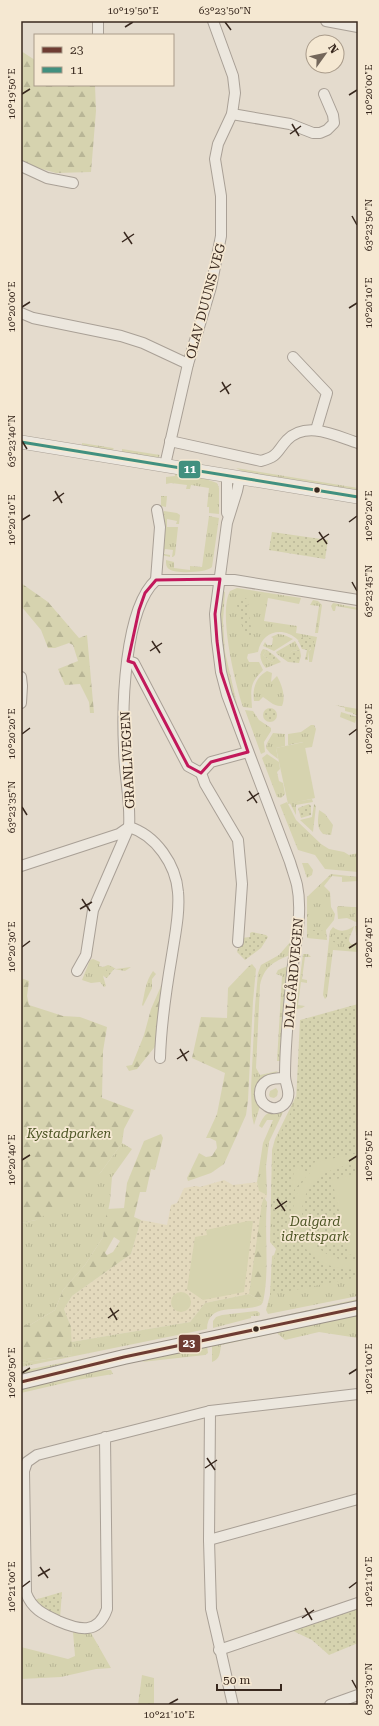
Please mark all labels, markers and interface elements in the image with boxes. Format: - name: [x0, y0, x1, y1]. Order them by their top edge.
- text: 10°19'50"E: [107, 5, 159, 16]
- text: 63°23'50"N: [199, 5, 251, 16]
- legend: [34, 34, 174, 86]
- north arrow: [305, 34, 345, 74]
- text: N: [325, 42, 341, 56]
- text: 23: [70, 43, 84, 57]
- text: 11: [70, 63, 84, 77]
- text: 10°20'00"E: [363, 64, 374, 116]
- text: 10°19'50"E: [6, 68, 17, 120]
- text: 63°23'50"N: [363, 199, 374, 251]
- street label: OLAV DUUNS VEG: [183, 242, 228, 361]
- text: 10°20'10"E: [363, 277, 374, 329]
- text: 10°20'00"E: [6, 281, 17, 333]
- text: 63°23'40"N: [6, 415, 17, 467]
- line badge: 11: [178, 460, 201, 479]
- text: 11: [184, 463, 196, 476]
- unlabelled marker: [312, 485, 322, 495]
- text: 10°20'20"E: [363, 490, 374, 542]
- text: 10°20'10"E: [6, 494, 17, 546]
- text: 63°23'45"N: [363, 565, 374, 617]
- text: 10°20'30"E: [363, 703, 374, 755]
- text: 10°20'20"E: [6, 708, 17, 760]
- street label: GRANLIVEGEN: [117, 711, 138, 809]
- text: 63°23'35"N: [6, 781, 17, 833]
- street label: DALGÅRDVEGEN: [280, 917, 306, 1029]
- text: 10°20'40"E: [363, 917, 374, 969]
- text: 10°20'30"E: [6, 921, 17, 973]
- park label: Kystadparken: [26, 1126, 111, 1141]
- text: 10°20'50"E: [363, 1130, 374, 1182]
- text: 10°20'40"E: [6, 1134, 17, 1186]
- park label: Dalgård idrettspark: [281, 1214, 350, 1244]
- unlabelled marker: [251, 1324, 261, 1334]
- line badge: 23: [178, 1334, 201, 1353]
- text: 23: [183, 1337, 195, 1350]
- text: 10°21'00"E: [363, 1343, 374, 1395]
- text: 10°20'50"E: [6, 1347, 17, 1399]
- text: 10°21'10"E: [363, 1556, 374, 1608]
- text: 10°21'00"E: [6, 1561, 17, 1613]
- text: 63°23'30"N: [363, 1663, 374, 1715]
- scale bar: [217, 1666, 281, 1692]
- text: 50 m: [223, 1673, 250, 1687]
- text: 10°21'10"E: [143, 1709, 195, 1720]

